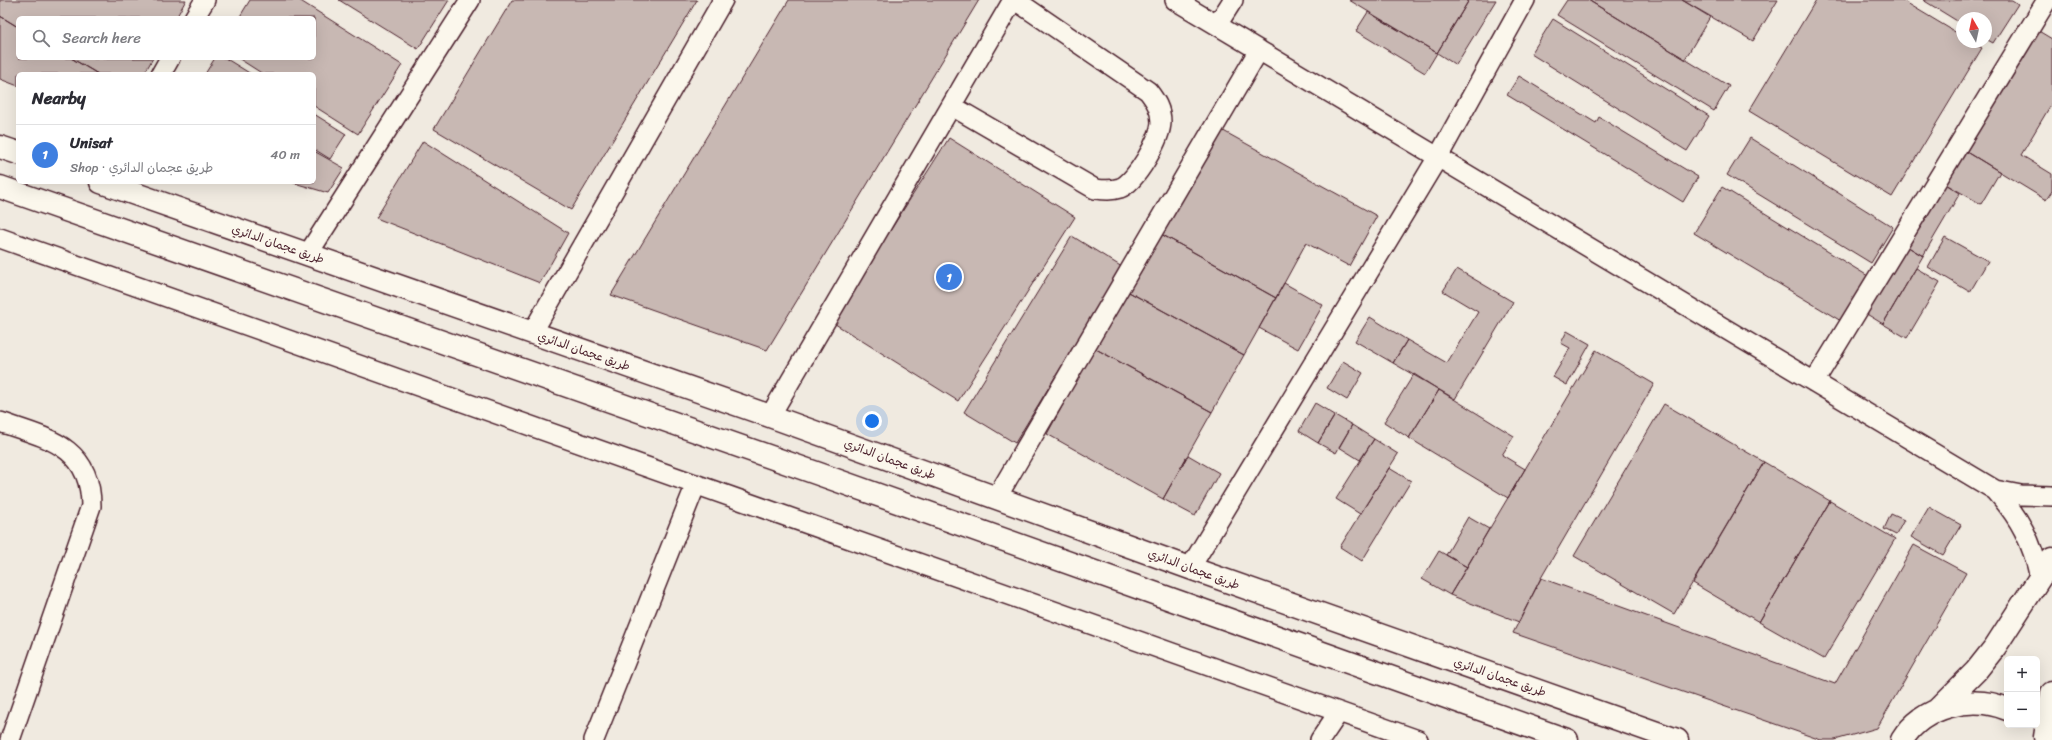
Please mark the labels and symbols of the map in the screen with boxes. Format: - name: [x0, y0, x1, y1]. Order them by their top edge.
- north arrow: [1956, 12, 1992, 48]
- street label: طريق عجمان الدائري: [229, 218, 327, 270]
- pin: 1: [936, 262, 962, 292]
- street label: طريق عجمان الدائري: [535, 325, 633, 377]
- your location: [862, 411, 882, 431]
- street label: طريق عجمان الدائري: [841, 432, 939, 486]
- street label: طريق عجمان الدائري: [1145, 542, 1243, 596]
- street label: طريق عجمان الدائري: [1451, 651, 1549, 703]

